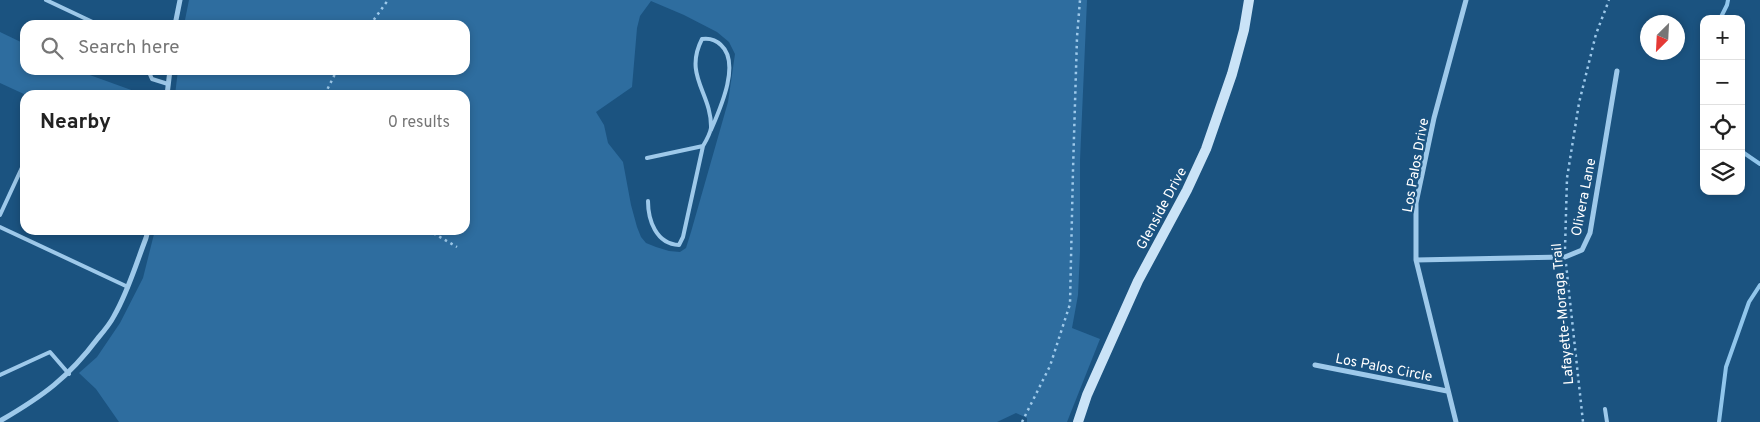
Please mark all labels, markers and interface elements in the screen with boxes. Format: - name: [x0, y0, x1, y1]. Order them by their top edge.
- north arrow: [1640, 15, 1685, 60]
- map controls: [1700, 15, 1745, 195]
- button: +: [1700, 15, 1745, 60]
- search box: [20, 20, 470, 75]
- icon: search: [38, 34, 66, 62]
- text: Search here: [78, 36, 180, 60]
- button: −: [1700, 60, 1745, 105]
- button: locate: [1700, 105, 1745, 150]
- text: Nearby: [40, 109, 111, 136]
- text: 0 results: [388, 113, 450, 133]
- street label: Los Palos Drive: [1400, 117, 1433, 214]
- button: layers: [1700, 150, 1745, 195]
- street label: Olivera Lane: [1569, 157, 1600, 238]
- street label: Glenside Drive: [1133, 165, 1191, 253]
- street label: Lafayette-Moraga Trail: [1549, 243, 1578, 385]
- street label: Los Palos Circle: [1334, 351, 1434, 386]

